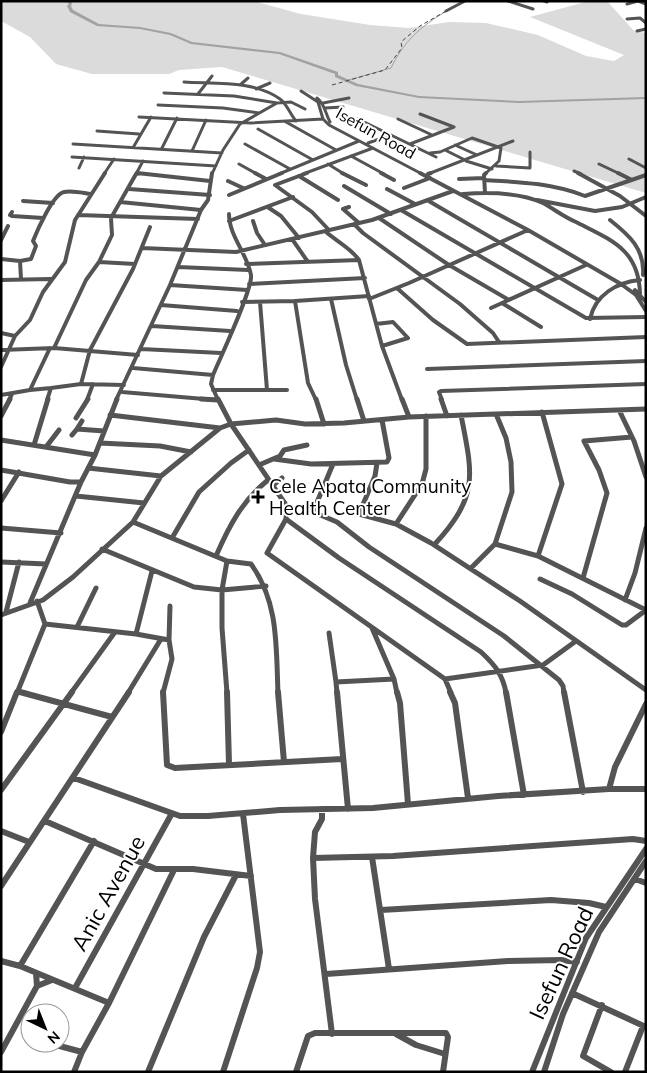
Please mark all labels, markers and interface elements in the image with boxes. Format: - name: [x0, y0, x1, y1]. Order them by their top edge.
- street label: Isefun Road: [333, 103, 419, 163]
- place label: Cele Apata Community Health Center: [269, 474, 471, 520]
- marker: Cele Apata Community Health Center: [251, 490, 265, 504]
- street label: Anic Avenue: [65, 830, 151, 956]
- street label: Isefun Road: [523, 902, 599, 1024]
- north arrow: [20, 1003, 70, 1053]
- text: N: [44, 1027, 64, 1048]

